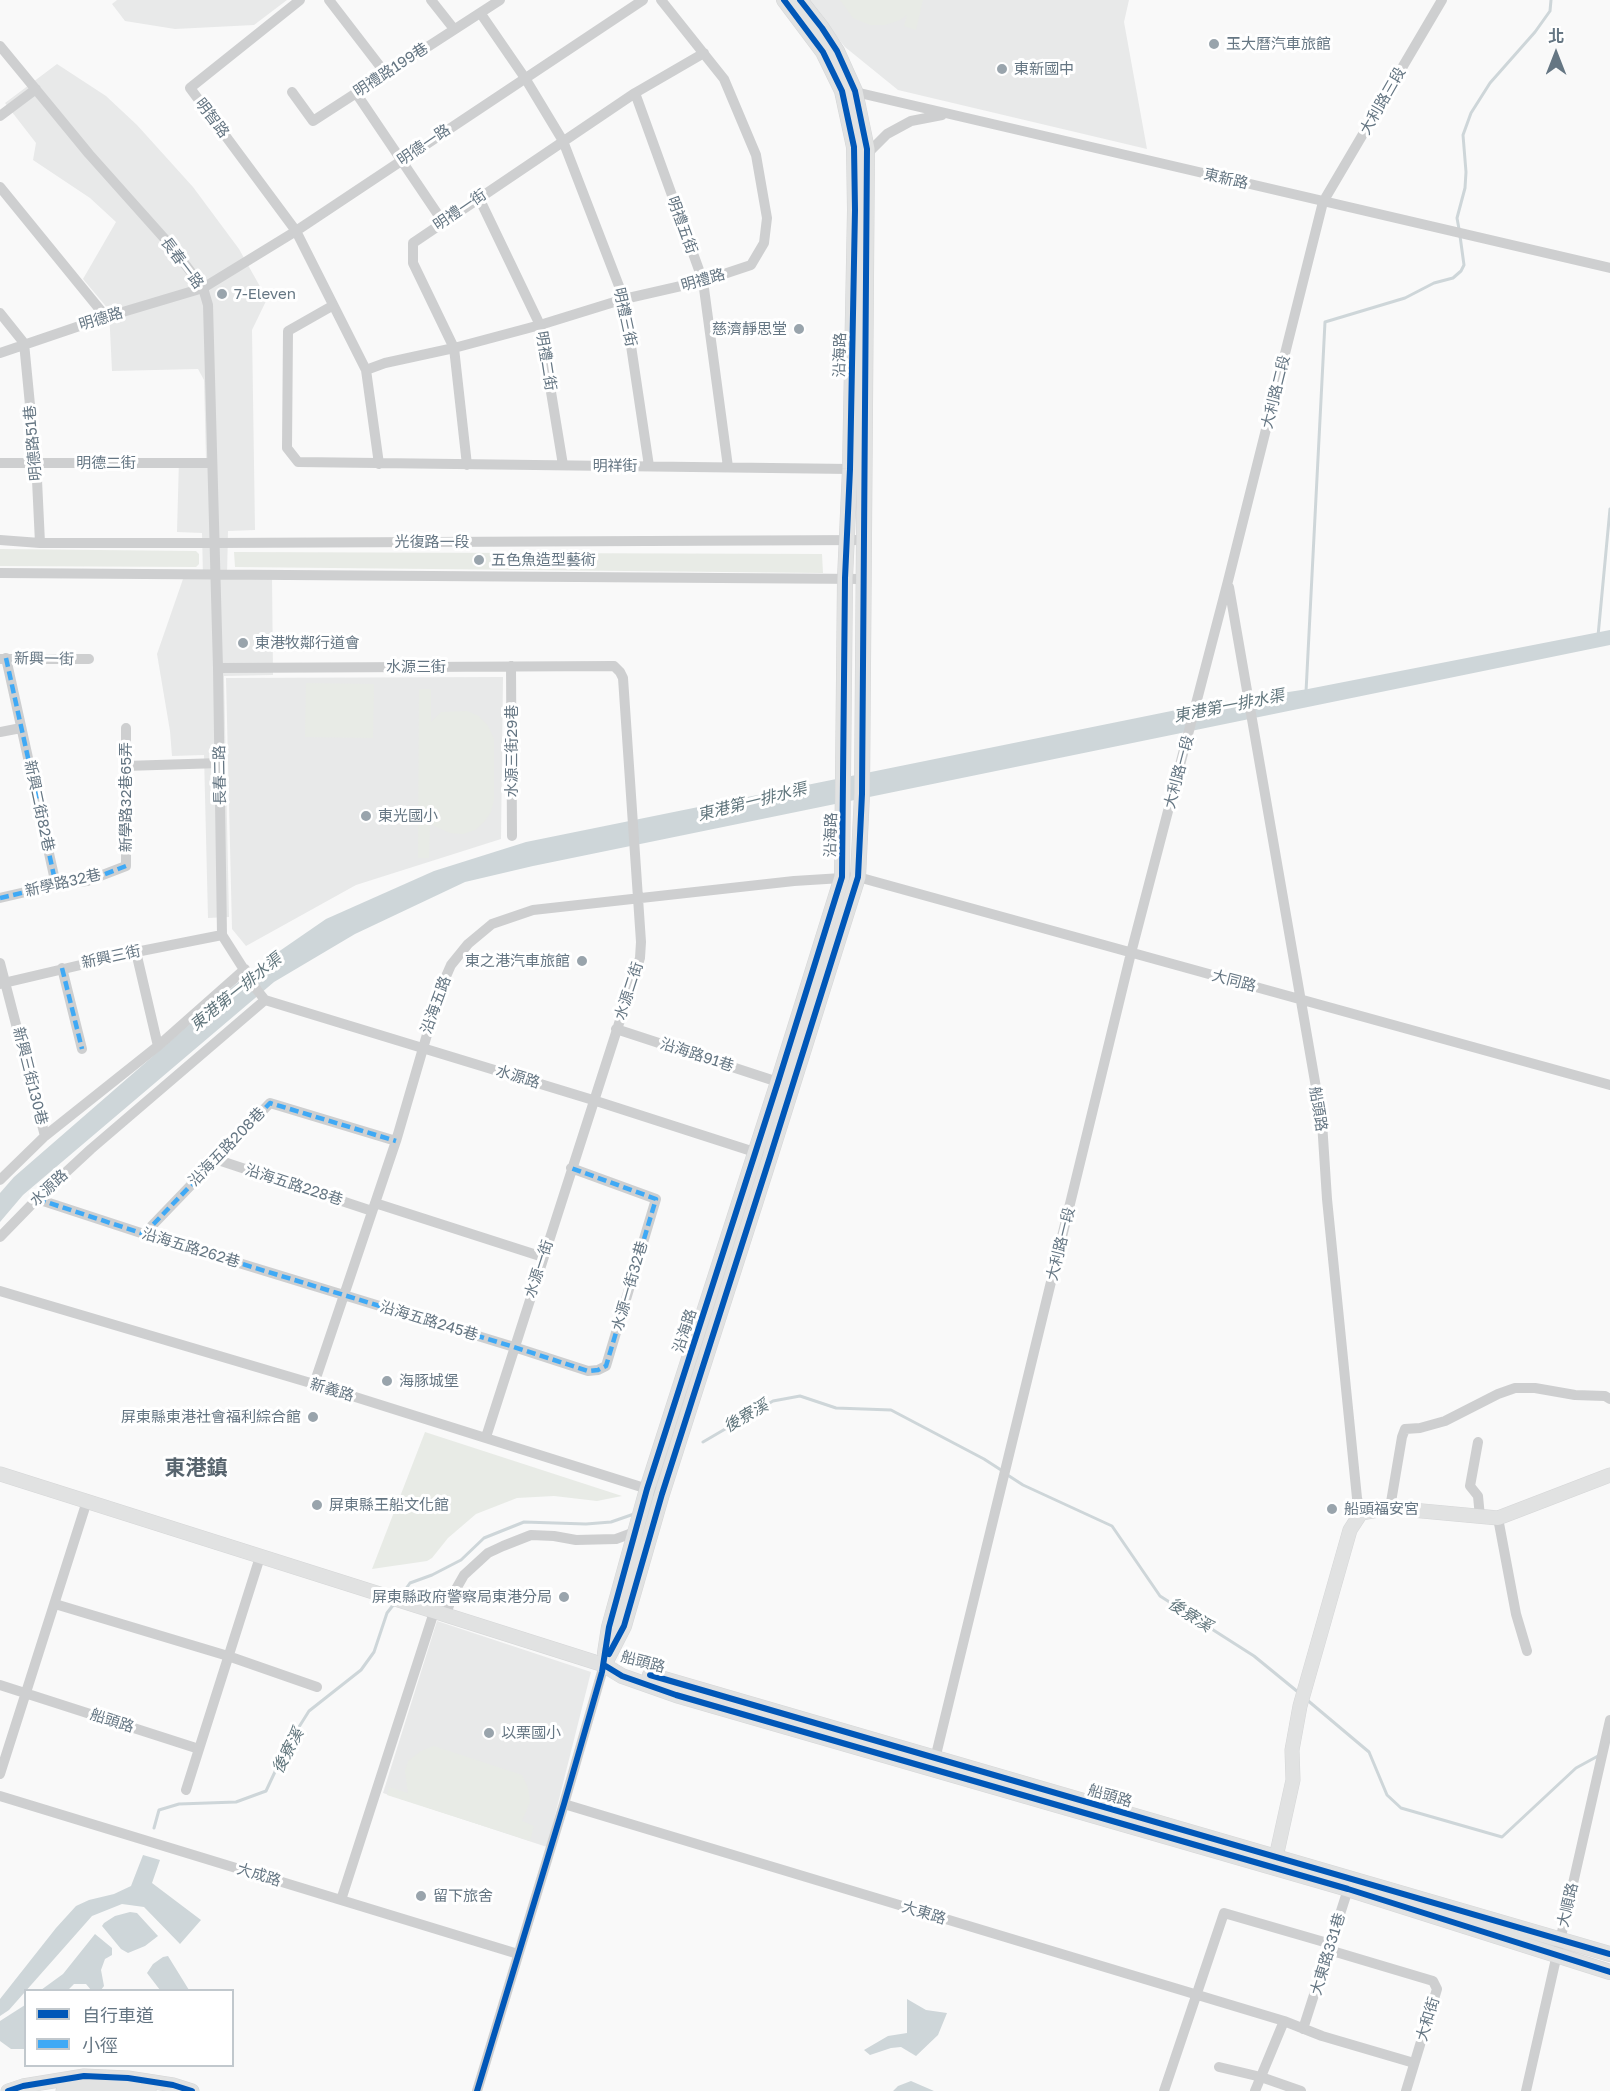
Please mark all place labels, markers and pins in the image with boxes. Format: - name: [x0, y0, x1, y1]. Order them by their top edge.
- place label: 玉大曆汽車旅館: [1226, 35, 1331, 53]
- marker: 玉大曆汽車旅館: [1207, 37, 1221, 51]
- place label: 東新國中: [1014, 60, 1074, 78]
- marker: 東新國中: [995, 62, 1009, 76]
- place label: 7-Eleven: [234, 285, 296, 303]
- marker: 7-Eleven: [215, 287, 229, 301]
- place label: 慈濟靜思堂: [712, 320, 787, 338]
- marker: 慈濟靜思堂: [792, 322, 806, 336]
- place label: 五色魚造型藝術: [491, 551, 596, 569]
- marker: 五色魚造型藝術: [472, 553, 486, 567]
- place label: 東港牧鄰行道會: [255, 634, 360, 652]
- marker: 東港牧鄰行道會: [236, 636, 250, 650]
- place label: 東光國小: [378, 807, 438, 825]
- marker: 東光國小: [359, 809, 373, 823]
- place label: 東之港汽車旅館: [465, 952, 570, 970]
- marker: 東之港汽車旅館: [575, 954, 589, 968]
- place label: 海豚城堡: [399, 1372, 459, 1390]
- marker: 海豚城堡: [380, 1374, 394, 1388]
- place label: 屏東縣東港社會福利綜合館: [121, 1408, 301, 1426]
- marker: 屏東縣東港社會福利綜合館: [306, 1410, 320, 1424]
- place label: 屏東縣王船文化館: [329, 1496, 449, 1514]
- marker: 屏東縣王船文化館: [310, 1498, 324, 1512]
- place label: 船頭福安宮: [1344, 1500, 1419, 1518]
- marker: 船頭福安宮: [1325, 1502, 1339, 1516]
- place label: 屏東縣政府警察局東港分局: [372, 1588, 552, 1606]
- marker: 屏東縣政府警察局東港分局: [557, 1590, 571, 1604]
- place label: 以栗國小: [501, 1724, 561, 1742]
- marker: 以栗國小: [482, 1726, 496, 1740]
- place label: 留下旅舍: [433, 1887, 493, 1905]
- marker: 留下旅舍: [414, 1889, 428, 1903]

